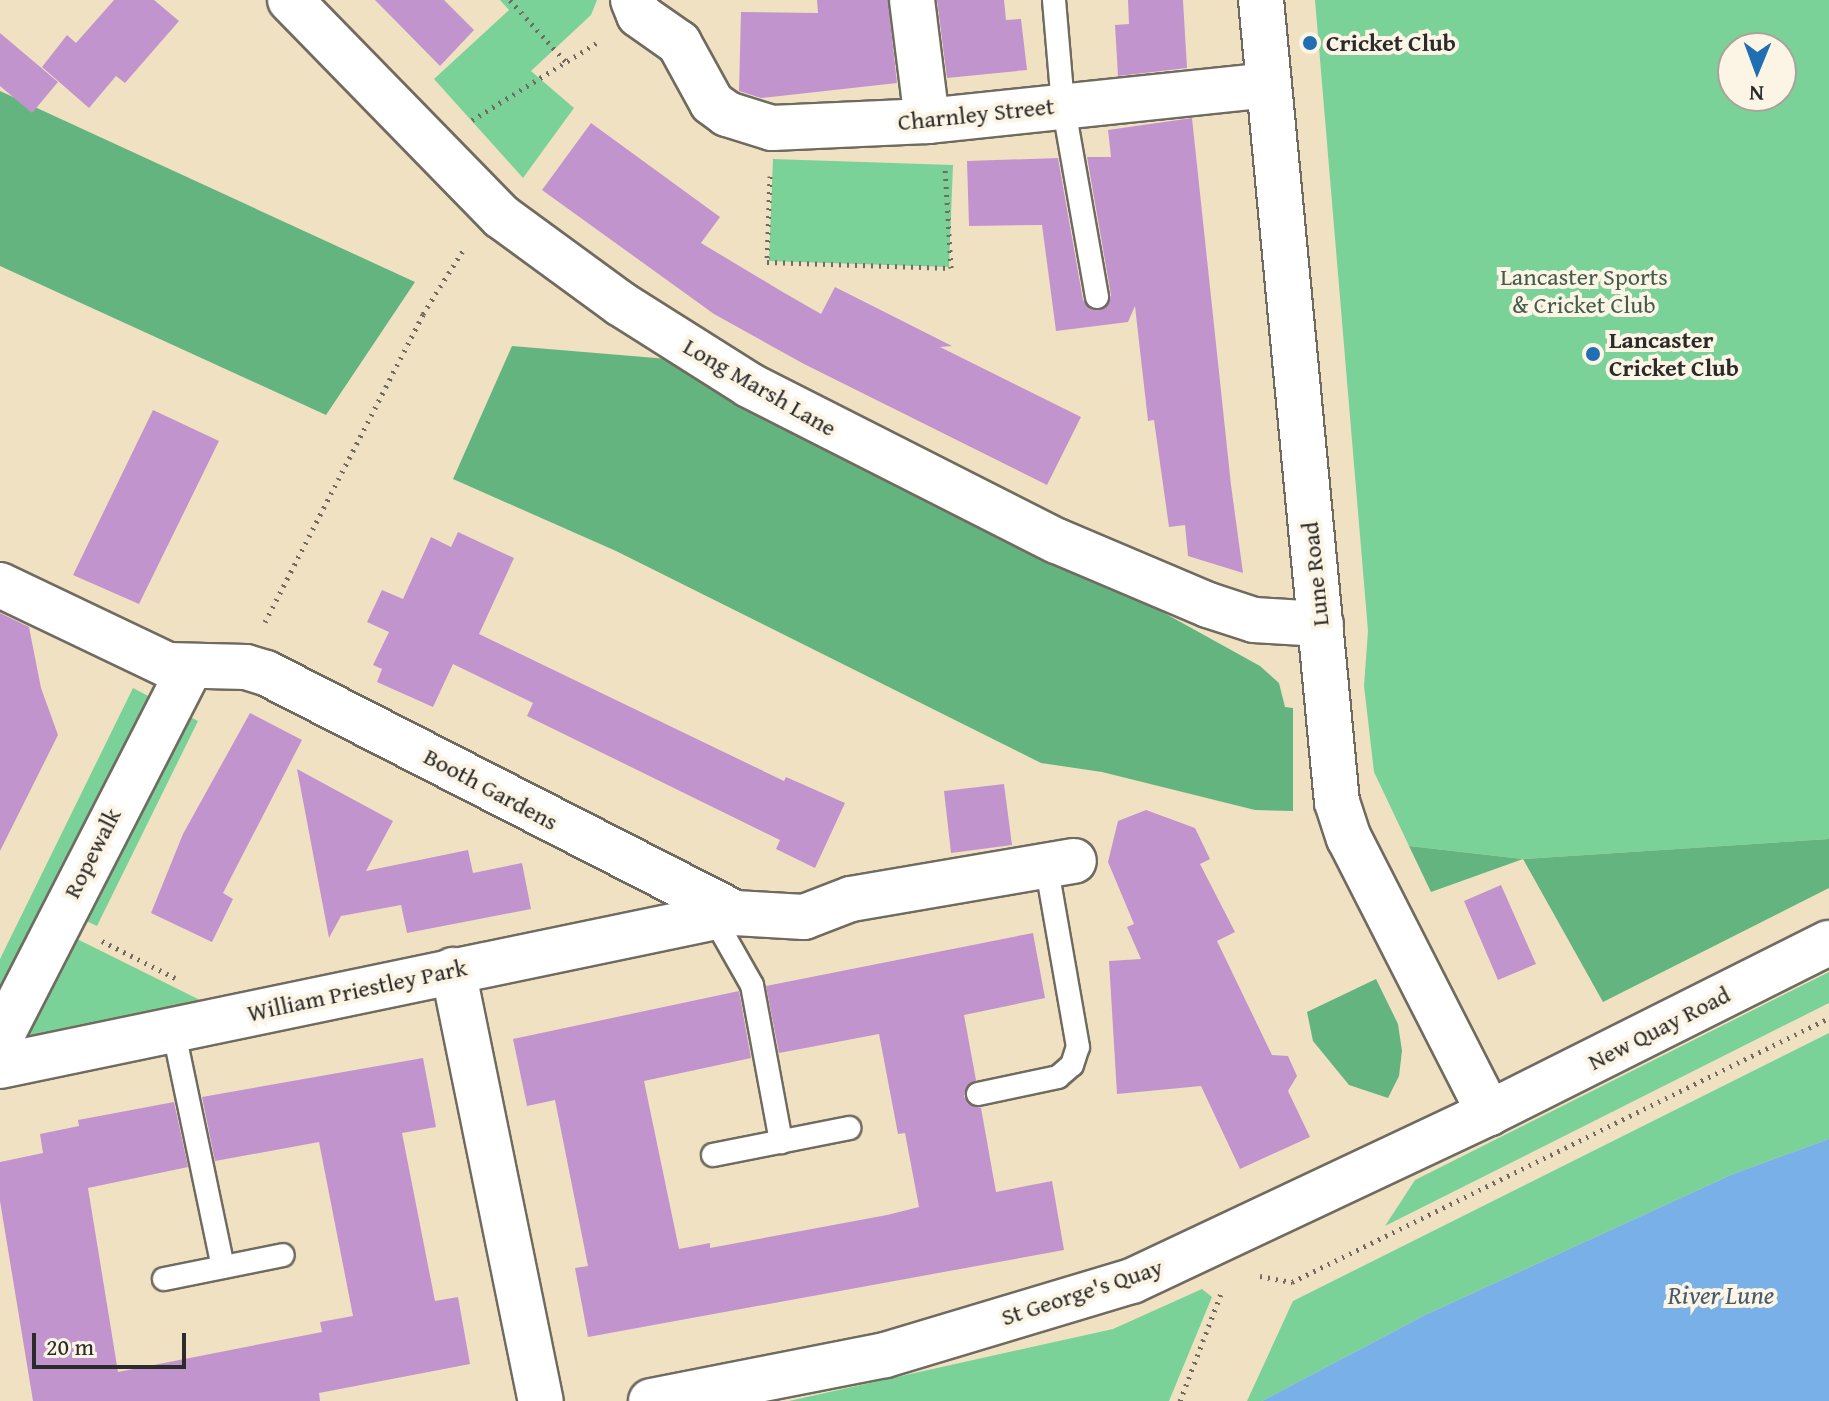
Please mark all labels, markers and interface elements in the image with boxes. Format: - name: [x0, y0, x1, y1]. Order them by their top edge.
- place label: Cricket Club: [1326, 29, 1456, 57]
- north arrow: [1717, 32, 1797, 112]
- marker: Cricket Club: [1301, 34, 1319, 52]
- text: N: [1749, 78, 1764, 110]
- street label: Charnley Street: [896, 91, 1056, 137]
- park label: Lancaster Sports & Cricket Club: [1500, 263, 1668, 319]
- place label: Lancaster Cricket Club: [1609, 326, 1739, 382]
- street label: Long Marsh Lane: [678, 332, 842, 442]
- marker: Lancaster Cricket Club: [1584, 345, 1602, 363]
- street label: Lune Road: [1295, 520, 1335, 628]
- street label: Booth Gardens: [419, 742, 563, 836]
- street label: Ropewalk: [57, 803, 127, 903]
- street label: William Priestley Park: [244, 953, 470, 1027]
- street label: New Quay Road: [1583, 980, 1735, 1076]
- street label: St George's Quay: [998, 1252, 1166, 1332]
- water label: River Lune: [1668, 1279, 1774, 1311]
- scale bar: [36, 1317, 190, 1367]
- text: 20 m: [46, 1329, 94, 1364]

